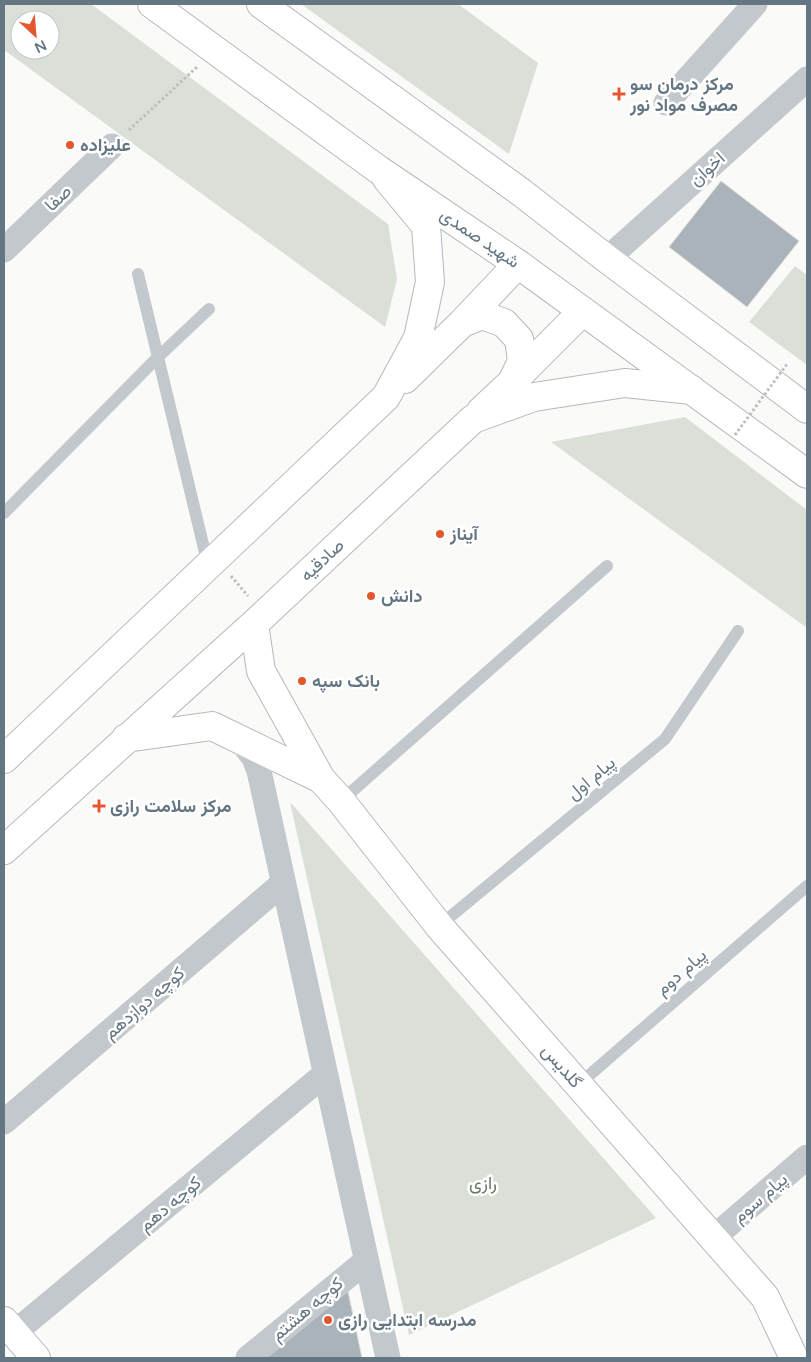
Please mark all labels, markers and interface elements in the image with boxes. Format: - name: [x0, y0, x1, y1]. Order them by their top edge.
- north arrow: [10, 10, 60, 60]
- text: N: [32, 36, 49, 56]
- place label: مرکز درمان سو مصرف مواد نور: [629, 73, 738, 116]
- marker: مرکز درمان سو مصرف مواد نور: [612, 87, 626, 101]
- place label: علیزاده: [80, 134, 131, 156]
- marker: علیزاده: [64, 139, 76, 151]
- street label: اخوان: [685, 147, 729, 191]
- street label: صفا: [40, 180, 76, 216]
- street label: شهید صمدی: [436, 203, 524, 273]
- place label: آیناز: [449, 523, 479, 545]
- marker: آیناز: [434, 528, 446, 540]
- street label: صادقیه: [295, 534, 349, 586]
- place label: دانش: [381, 585, 422, 607]
- marker: دانش: [365, 590, 377, 602]
- place label: بانک سپه: [312, 670, 380, 693]
- marker: بانک سپه: [296, 675, 308, 687]
- street label: پیام اول: [562, 751, 620, 805]
- place label: مرکز سلامت رازی: [110, 795, 232, 817]
- marker: مرکز سلامت رازی: [92, 799, 106, 813]
- street label: پیام دوم: [651, 944, 712, 1001]
- street label: کوچه دوازدهم: [99, 962, 190, 1045]
- street label: گلدیس: [537, 1039, 587, 1093]
- street label: پیام سوم: [728, 1168, 793, 1229]
- street label: کوچه دهم: [134, 1172, 206, 1237]
- park label: رازی: [469, 1172, 497, 1194]
- street label: کوچه هشتم: [266, 1272, 348, 1346]
- place label: مدرسه ابتدایی رازی: [338, 1309, 477, 1331]
- marker: مدرسه ابتدایی رازی: [322, 1314, 334, 1326]

